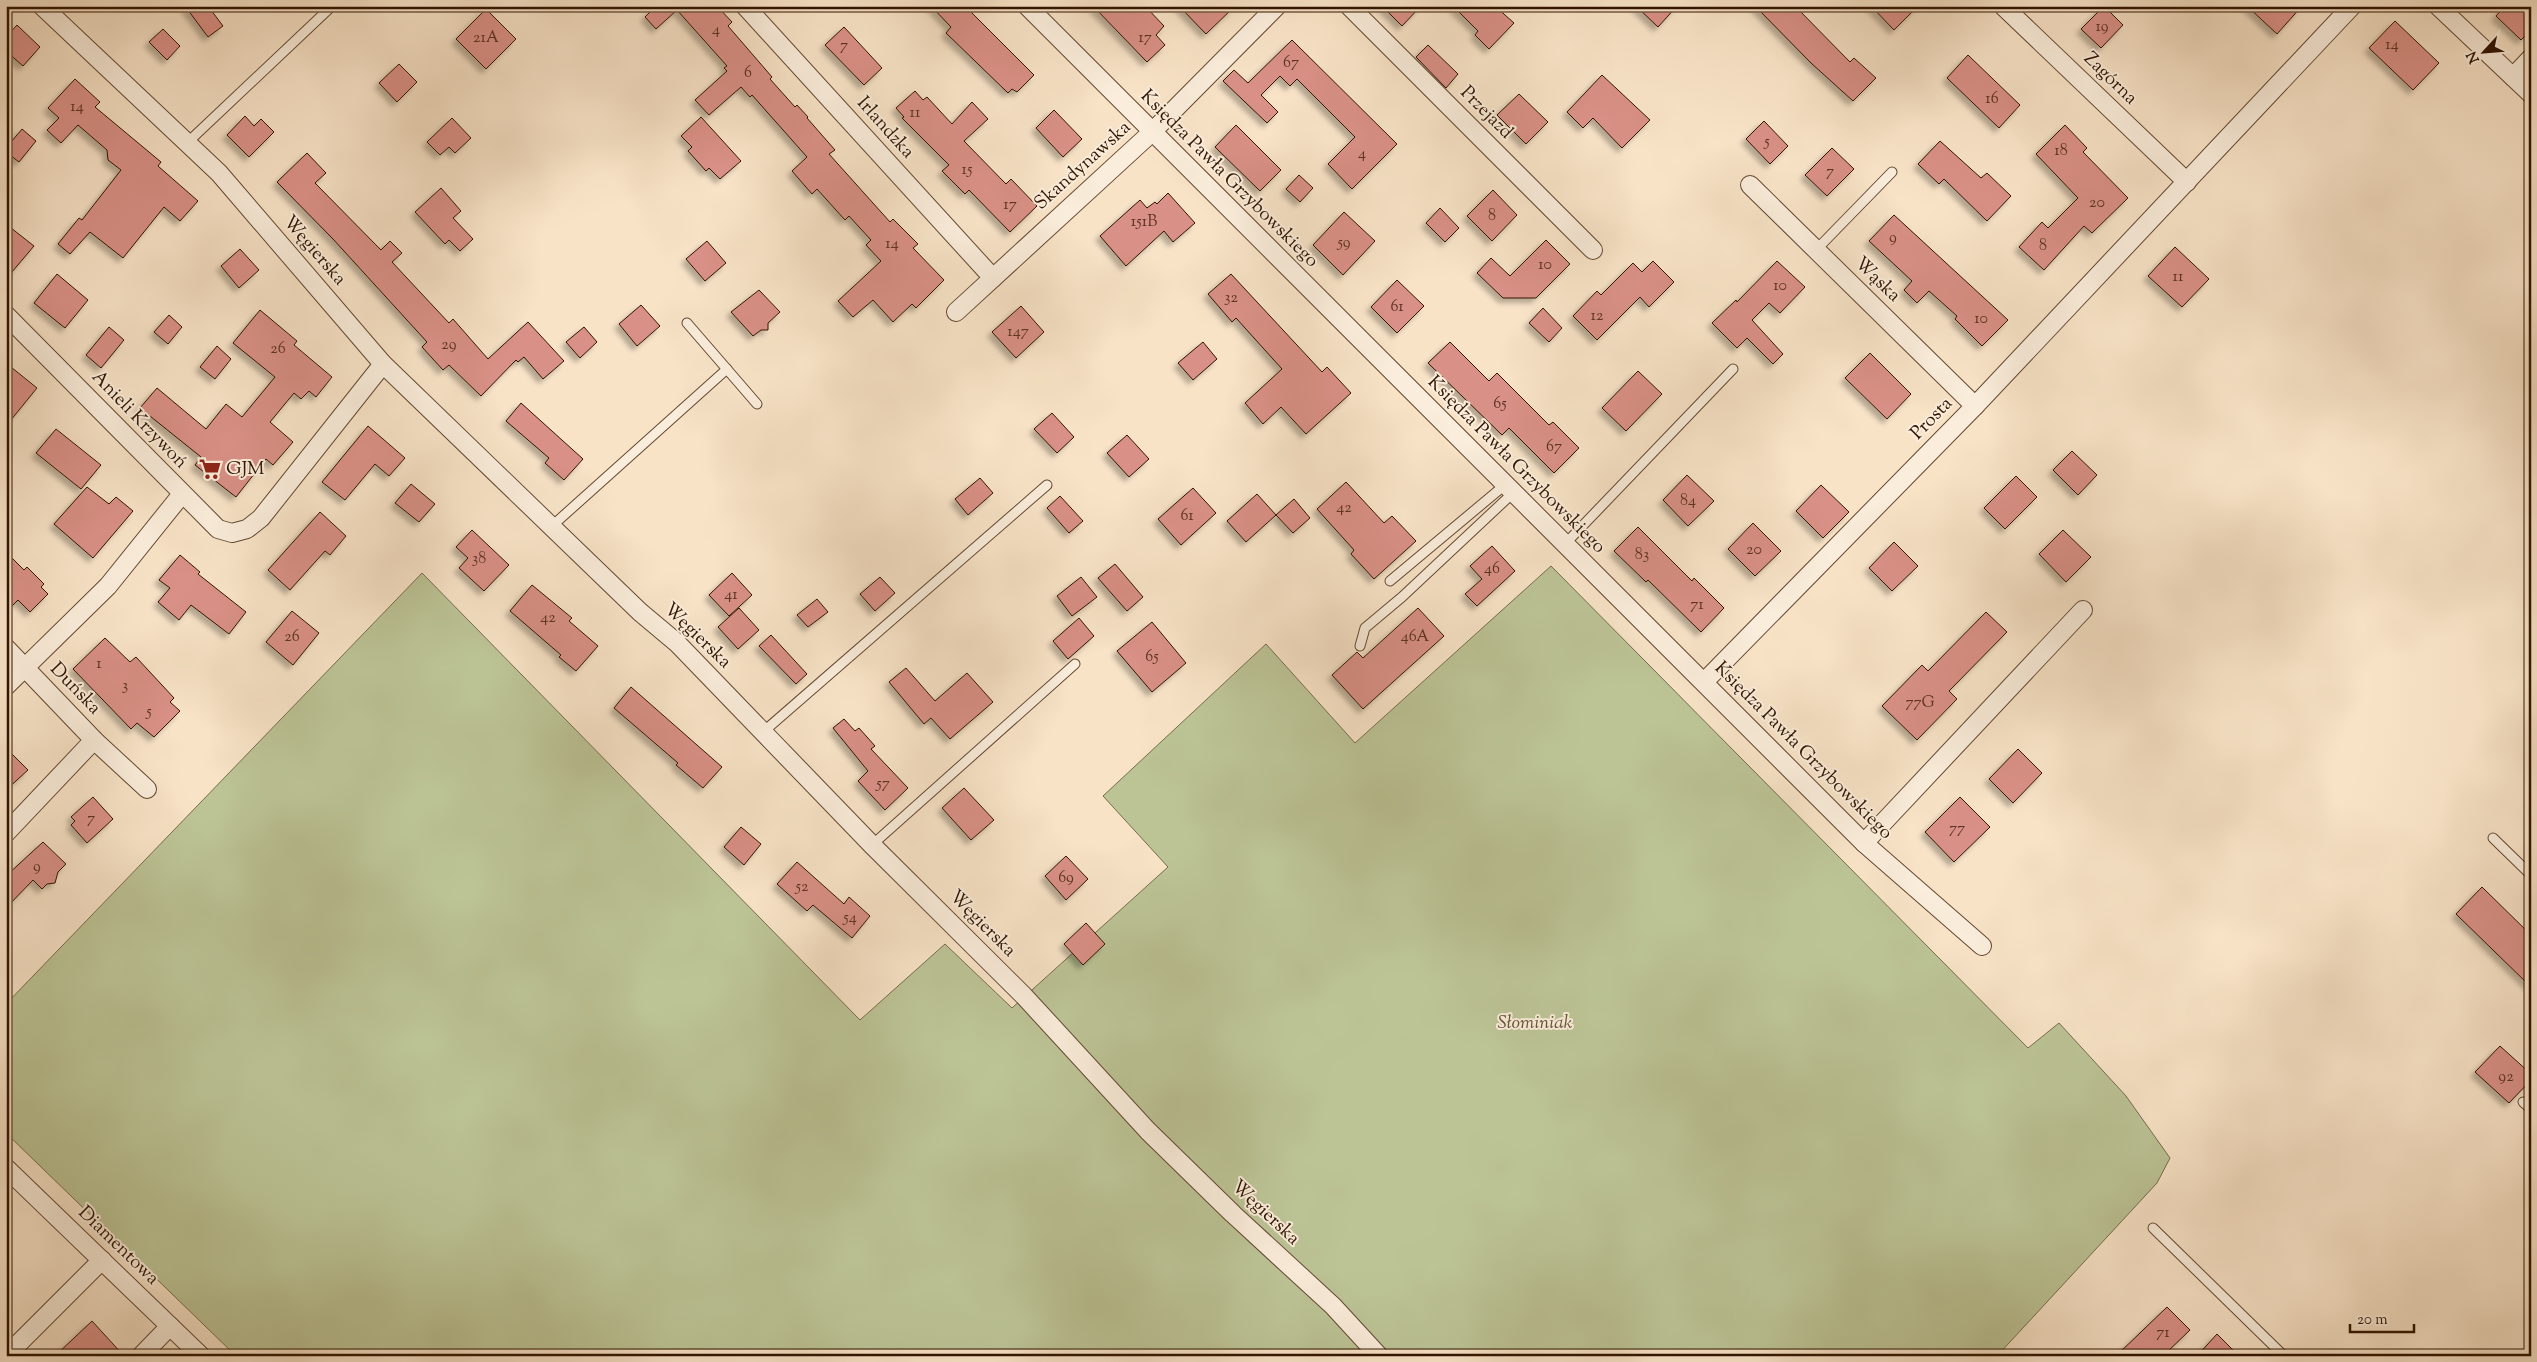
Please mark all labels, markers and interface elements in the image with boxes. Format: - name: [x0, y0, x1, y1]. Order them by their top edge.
- house number: 19: [2095, 16, 2109, 39]
- house number: 4: [712, 19, 720, 42]
- house number: 21A: [473, 27, 499, 50]
- house number: 17: [1138, 27, 1152, 50]
- north arrow: [2460, 28, 2510, 78]
- house number: 14: [2385, 34, 2399, 57]
- house number: 7: [840, 35, 848, 58]
- street label: Zagórna: [2077, 46, 2143, 112]
- text: N: [2463, 47, 2486, 66]
- house number: 67: [1283, 52, 1299, 75]
- house number: 6: [744, 62, 752, 85]
- street label: Przejazd: [1453, 80, 1519, 146]
- street label: Księdza Pawła Grzybowskiego: [1134, 84, 1324, 274]
- house number: 16: [1985, 88, 1999, 111]
- street label: Irlandzka: [850, 91, 920, 165]
- house number: 14: [70, 96, 84, 119]
- house number: 11: [910, 102, 921, 125]
- street label: Skandynawska: [1029, 115, 1138, 217]
- house number: 5: [1763, 131, 1770, 154]
- house number: 18: [2054, 140, 2068, 163]
- house number: 4: [1358, 143, 1366, 166]
- house number: 15: [962, 159, 973, 182]
- house number: 7: [1826, 161, 1834, 184]
- house number: 20: [2089, 192, 2105, 215]
- house number: 17: [1003, 194, 1017, 217]
- house number: 8: [1488, 205, 1496, 228]
- street label: Węgierska: [276, 210, 352, 292]
- house number: 151B: [1131, 211, 1157, 234]
- house number: 9: [1889, 227, 1897, 250]
- house number: 59: [1336, 232, 1351, 255]
- house number: 14: [885, 233, 899, 256]
- house number: 8: [2039, 235, 2047, 258]
- street label: Wąska: [1848, 251, 1906, 309]
- house number: 10: [1538, 254, 1552, 277]
- house number: 11: [2173, 266, 2184, 289]
- house number: 10: [1773, 275, 1787, 298]
- house number: 32: [1224, 287, 1238, 310]
- house number: 61: [1390, 296, 1404, 319]
- house number: 12: [1591, 305, 1604, 328]
- house number: 10: [1974, 308, 1988, 331]
- house number: 147: [1007, 321, 1029, 344]
- house number: 29: [441, 334, 457, 357]
- house number: 26: [270, 338, 286, 361]
- street label: Anieli Krzywoń: [85, 365, 193, 475]
- street label: Księdza Pawła Grzybowskiego: [1421, 370, 1611, 560]
- street label: Prosta: [1905, 391, 1959, 447]
- house number: 65: [1493, 393, 1507, 416]
- house number: 67: [1546, 436, 1562, 459]
- supermarket icon: GJM: [197, 456, 223, 482]
- place label: GJM: [226, 456, 265, 483]
- house number: 84: [1680, 490, 1696, 513]
- house number: 42: [1336, 497, 1352, 520]
- house number: 61: [1180, 505, 1194, 528]
- house number: 20: [1746, 539, 1762, 562]
- house number: 83: [1635, 544, 1649, 567]
- house number: 38: [472, 548, 486, 571]
- house number: 46: [1484, 558, 1500, 581]
- house number: 41: [724, 584, 738, 607]
- house number: 71: [1690, 594, 1704, 617]
- street label: Węgierska: [657, 597, 737, 675]
- house number: 42: [540, 607, 556, 630]
- house number: 26: [284, 626, 300, 649]
- house number: 46A: [1401, 626, 1429, 649]
- house number: 65: [1145, 646, 1159, 669]
- house number: 1: [96, 653, 102, 676]
- street label: Księdza Pawła Grzybowskiego: [1708, 656, 1898, 846]
- street label: Duńska: [43, 657, 107, 721]
- house number: 3: [122, 675, 128, 698]
- house number: 77G: [1905, 692, 1935, 715]
- house number: 5: [145, 701, 152, 724]
- house number: 57: [875, 773, 890, 796]
- house number: 7: [87, 808, 95, 831]
- house number: 77: [1949, 818, 1965, 841]
- house number: 9: [33, 856, 41, 879]
- house number: 69: [1058, 867, 1074, 890]
- house number: 52: [795, 876, 809, 899]
- street label: Węgierska: [942, 884, 1022, 964]
- house number: 54: [842, 907, 857, 930]
- park label: Słominiak: [1498, 1010, 1573, 1037]
- house number: 92: [2498, 1066, 2514, 1089]
- street label: Węgierska: [1225, 1174, 1306, 1252]
- street label: Diamentowa: [71, 1200, 165, 1292]
- scale bar: [2350, 1302, 2413, 1334]
- text: 20 m: [2357, 1310, 2388, 1331]
- house number: 71: [2156, 1322, 2170, 1345]

